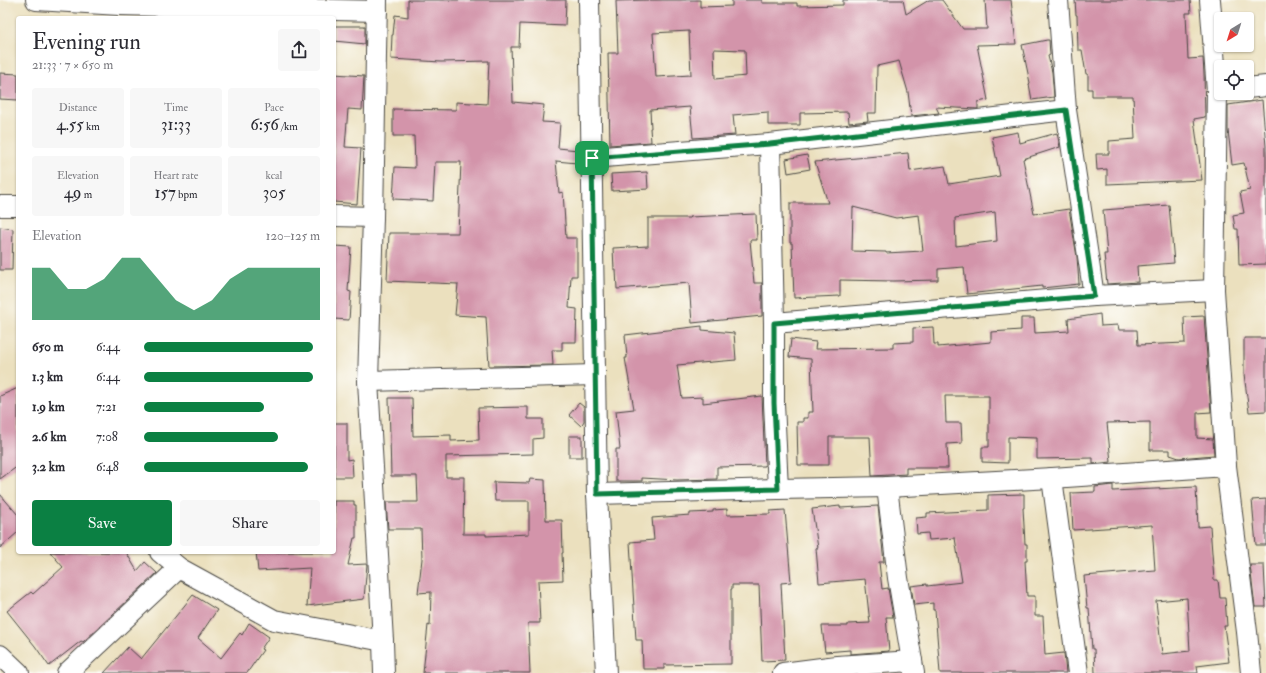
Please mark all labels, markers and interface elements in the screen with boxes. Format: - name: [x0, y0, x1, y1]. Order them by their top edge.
- north arrow: [1214, 12, 1254, 52]
- map controls: [1214, 12, 1254, 100]
- text: Evening run: [32, 28, 141, 56]
- button: share: [278, 29, 320, 71]
- text: 21:33 · 7 × 650 m: [32, 57, 113, 73]
- button: locate: [1214, 60, 1254, 100]
- text: Distance: [59, 101, 97, 114]
- text: Time: [164, 101, 188, 114]
- text: Pace: [264, 101, 284, 114]
- text: 4.55: [56, 114, 84, 135]
- text: 31:33: [161, 114, 191, 135]
- text: 6:56: [250, 114, 279, 135]
- text: km: [84, 120, 100, 133]
- text: /km: [279, 120, 298, 133]
- pin: [575, 141, 609, 175]
- icon: arrive: [581, 147, 603, 169]
- text: Elevation: [57, 169, 99, 182]
- text: Heart rate: [154, 169, 198, 182]
- text: kcal: [266, 169, 282, 182]
- text: 49: [64, 182, 82, 203]
- text: 157: [154, 182, 176, 203]
- text: 305: [263, 182, 285, 203]
- text: m: [82, 188, 92, 201]
- text: bpm: [176, 188, 198, 201]
- text: Elevation: [32, 228, 82, 244]
- text: 120–125 m: [266, 228, 320, 244]
- text: 650 m: [32, 339, 64, 355]
- text: 6:44: [96, 339, 120, 355]
- text: 1.3 km: [32, 369, 63, 385]
- text: 6:44: [96, 369, 120, 385]
- text: 1.9 km: [32, 399, 65, 415]
- text: 7:21: [96, 399, 116, 415]
- text: 2.6 km: [32, 429, 67, 445]
- text: 7:08: [96, 429, 118, 445]
- text: 3.2 km: [32, 459, 65, 475]
- text: 6:48: [96, 459, 119, 475]
- button: Save: [32, 500, 172, 546]
- button: Share: [180, 500, 320, 546]

